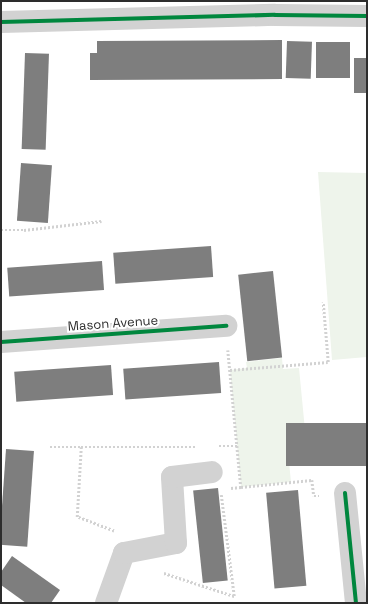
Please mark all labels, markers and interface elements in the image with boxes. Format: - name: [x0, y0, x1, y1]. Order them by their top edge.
- street label: Mason Avenue: [67, 313, 159, 335]

